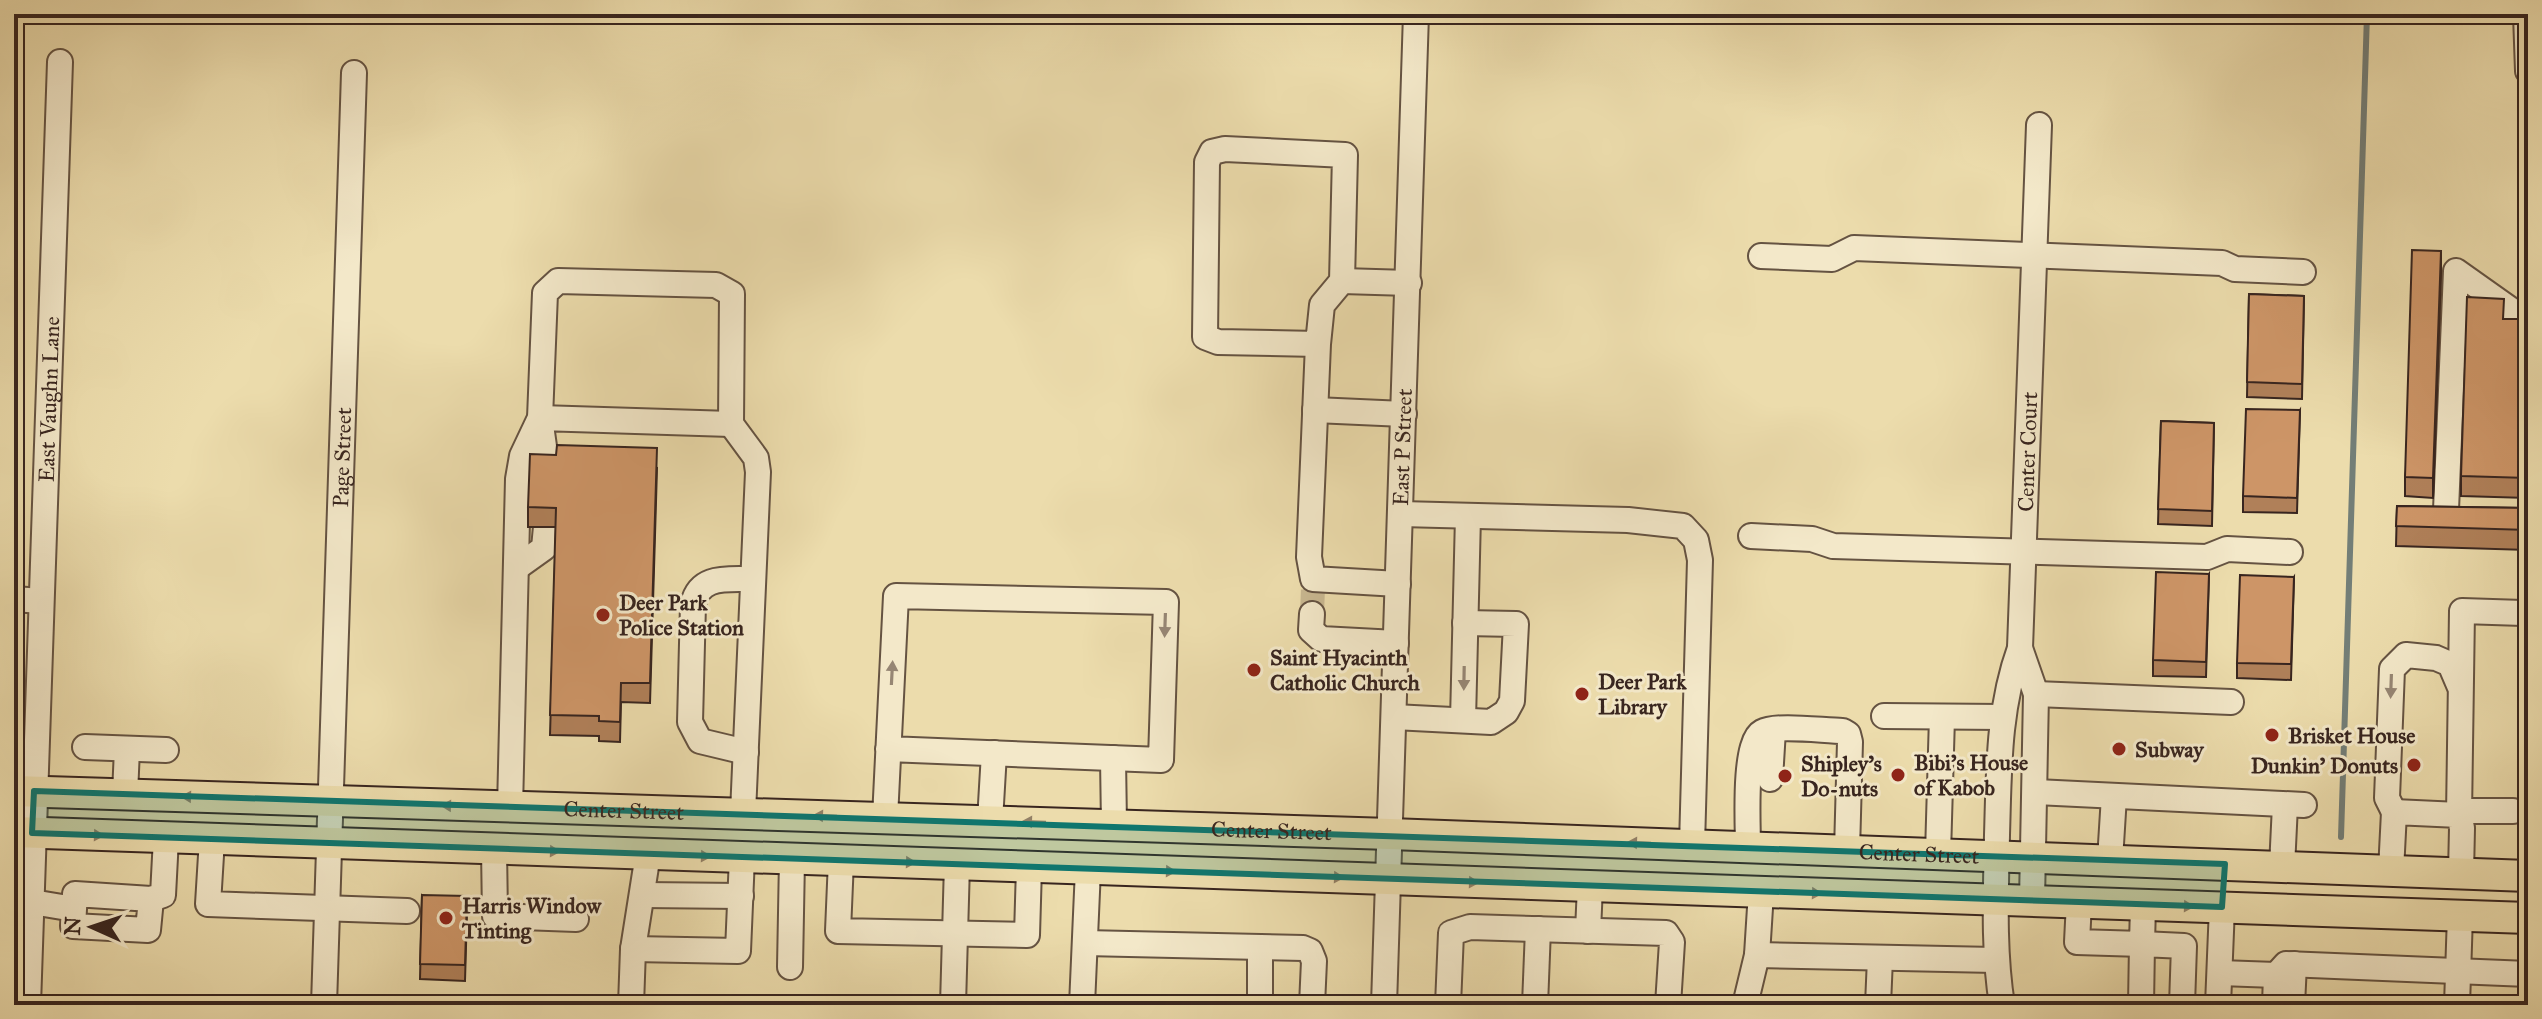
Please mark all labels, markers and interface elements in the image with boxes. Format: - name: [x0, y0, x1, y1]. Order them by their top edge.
- street label: East Vaughn Lane: [32, 316, 65, 483]
- street label: East P Street: [1387, 388, 1417, 507]
- street label: Center Court: [2011, 391, 2043, 512]
- street label: Page Street: [327, 406, 357, 508]
- place label: Deer Park Police Station: [619, 589, 744, 641]
- marker: Deer Park Police Station: [594, 606, 612, 624]
- one-way arrow: [1159, 613, 1172, 638]
- place label: Saint Hyacinth Catholic Church: [1270, 644, 1421, 696]
- one-way arrow: [886, 660, 899, 685]
- marker: Saint Hyacinth Catholic Church: [1245, 661, 1263, 679]
- one-way arrow: [1458, 666, 1470, 691]
- place label: Deer Park Library: [1598, 668, 1687, 720]
- one-way arrow: [2385, 674, 2398, 699]
- marker: Deer Park Library: [1573, 685, 1591, 703]
- place label: Brisket House: [2288, 722, 2415, 749]
- marker: Brisket House: [2263, 726, 2281, 744]
- place label: Subway: [2135, 736, 2205, 763]
- marker: Subway: [2110, 740, 2128, 758]
- place label: Bibi's House of Kabob: [1914, 749, 2028, 801]
- place label: Shipley's Do-nuts: [1801, 750, 1882, 802]
- place label: Dunkin' Donuts: [2251, 752, 2398, 779]
- marker: Dunkin' Donuts: [2405, 756, 2423, 774]
- marker: Bibi's House of Kabob: [1889, 766, 1907, 784]
- marker: Shipley's Do-nuts: [1776, 767, 1794, 785]
- one-way arrow: [180, 790, 205, 803]
- street label: Center Street: [563, 795, 685, 825]
- one-way arrow: [440, 799, 465, 812]
- one-way arrow: [812, 809, 837, 822]
- street label: Center Street: [1211, 815, 1332, 846]
- one-way arrow: [1021, 816, 1046, 829]
- one-way arrow: [80, 829, 105, 841]
- one-way arrow: [1626, 837, 1651, 850]
- street label: Center Street: [1858, 838, 1980, 869]
- one-way arrow: [536, 844, 561, 857]
- one-way arrow: [687, 849, 712, 862]
- one-way arrow: [892, 856, 917, 869]
- one-way arrow: [1152, 865, 1177, 878]
- one-way arrow: [1320, 871, 1345, 884]
- one-way arrow: [1455, 875, 1480, 888]
- north arrow: [52, 887, 132, 967]
- one-way arrow: [1798, 887, 1823, 900]
- place label: Harris Window Tinting: [461, 892, 603, 944]
- one-way arrow: [2170, 899, 2195, 912]
- marker: Harris Window Tinting: [437, 909, 455, 927]
- text: N: [59, 916, 87, 936]

